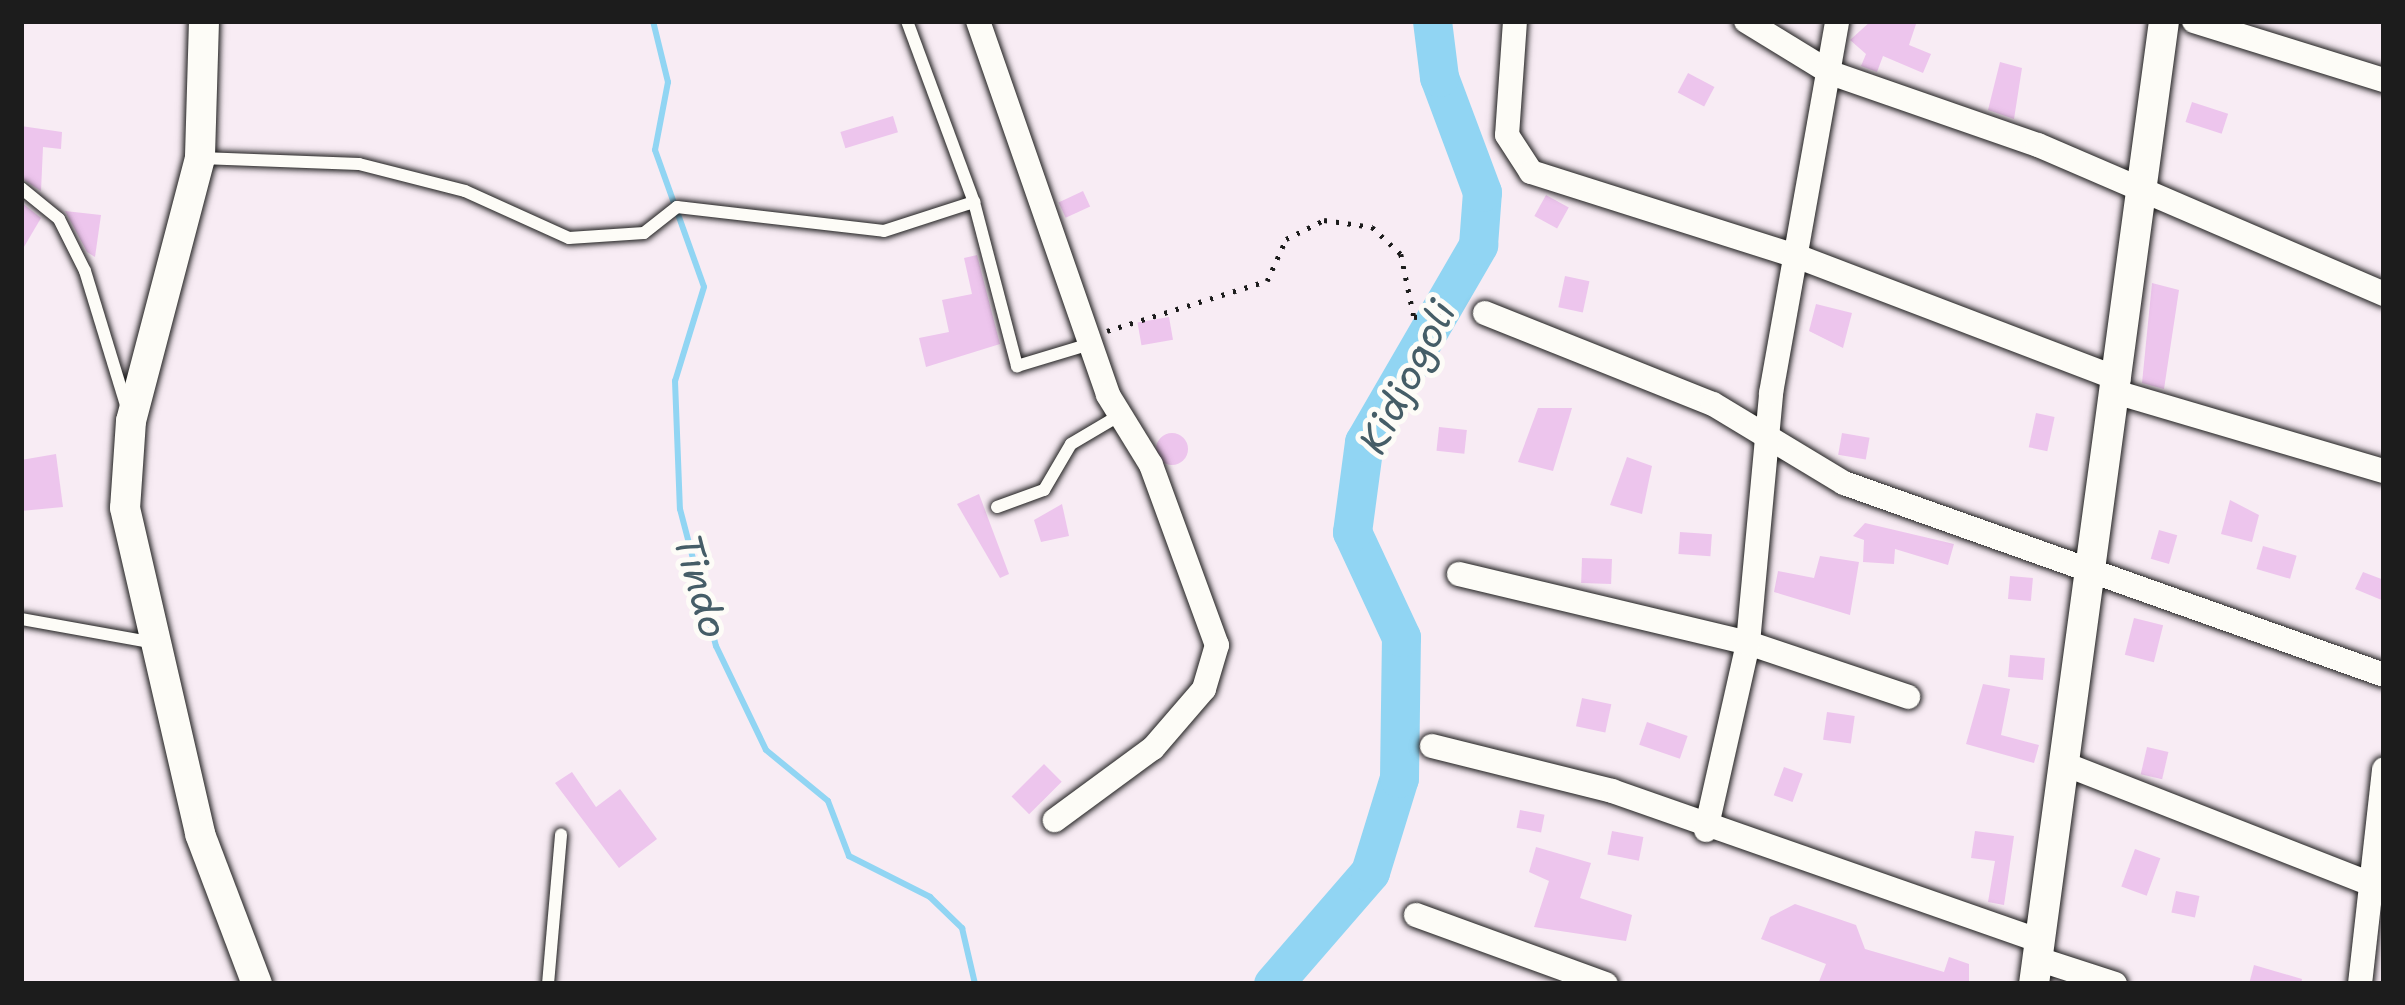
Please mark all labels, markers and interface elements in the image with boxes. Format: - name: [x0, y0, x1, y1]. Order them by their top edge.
- water label: Kidjogoli: [1349, 293, 1465, 461]
- water label: Tindo: [664, 529, 738, 643]

